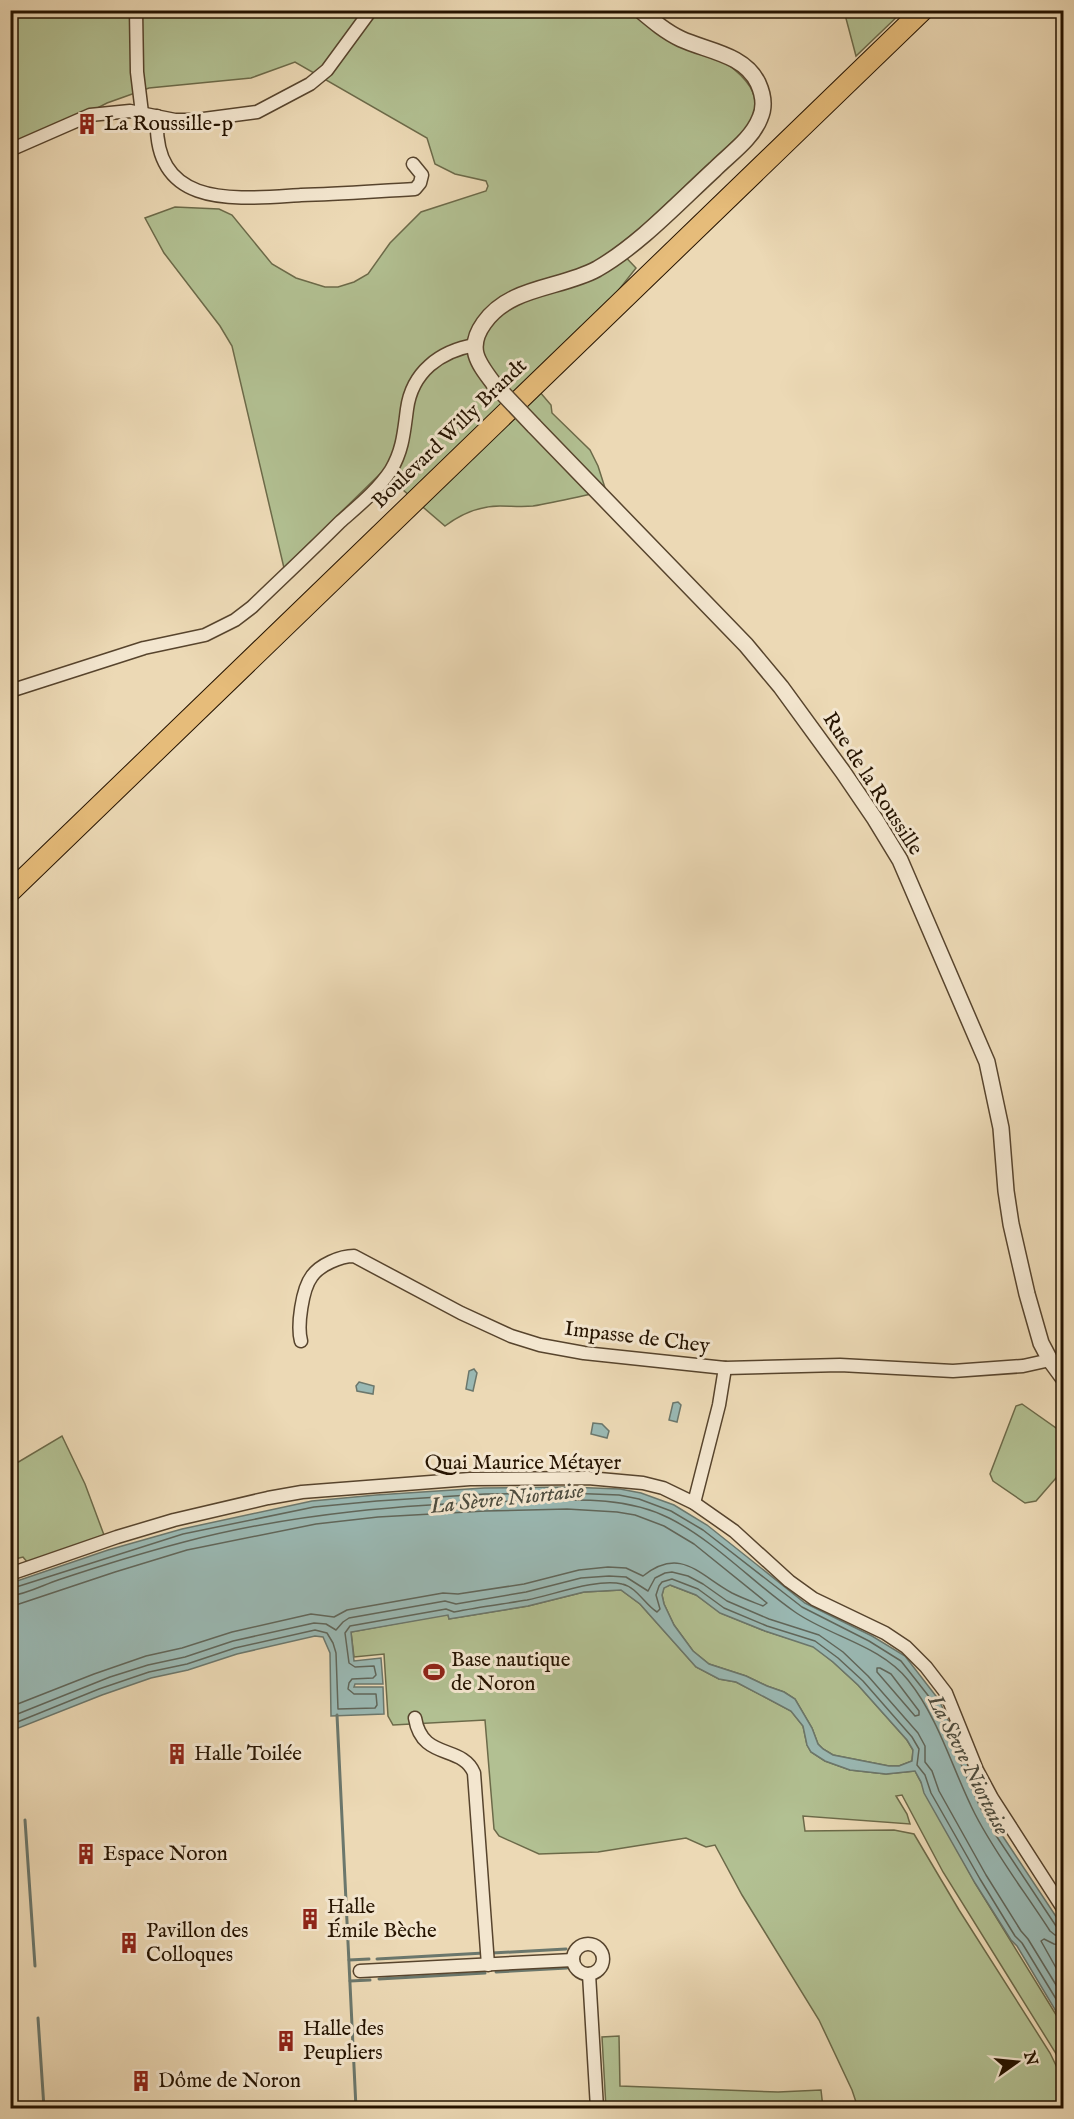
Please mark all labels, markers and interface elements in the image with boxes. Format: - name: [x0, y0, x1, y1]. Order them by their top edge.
- place label: La Roussille-p: [104, 111, 233, 138]
- building icon: La Roussille-p: [75, 112, 99, 136]
- street label: Boulevard Willy Brandt: [367, 353, 533, 515]
- street label: Rue de la Roussille: [816, 707, 929, 861]
- street label: Impasse de Chey: [563, 1316, 712, 1360]
- street label: Quai Maurice Métayer: [425, 1450, 621, 1477]
- water label: La Sèvre Niortaise: [428, 1477, 586, 1521]
- place label: Base nautique de Noron: [451, 1647, 571, 1698]
- sports icon: Base nautique de Noron: [422, 1660, 446, 1684]
- water label: La Sèvre Niortaise: [920, 1689, 1016, 1841]
- place label: Halle Toilée: [194, 1741, 302, 1768]
- building icon: Halle Toilée: [165, 1742, 189, 1766]
- place label: Espace Noron: [103, 1841, 228, 1868]
- building icon: Espace Noron: [74, 1842, 98, 1866]
- place label: Halle Émile Bèche: [327, 1894, 437, 1945]
- building icon: Halle Émile Bèche: [298, 1907, 322, 1931]
- place label: Pavillon des Colloques: [146, 1918, 248, 1969]
- building icon: Pavillon des Colloques: [117, 1931, 141, 1955]
- place label: Halle des Peupliers: [303, 2016, 384, 2067]
- building icon: Halle des Peupliers: [274, 2029, 298, 2053]
- north arrow: [987, 2032, 1047, 2092]
- text: N: [1018, 2048, 1041, 2068]
- place label: Dôme de Noron: [158, 2068, 301, 2095]
- building icon: Dôme de Noron: [129, 2069, 153, 2093]

